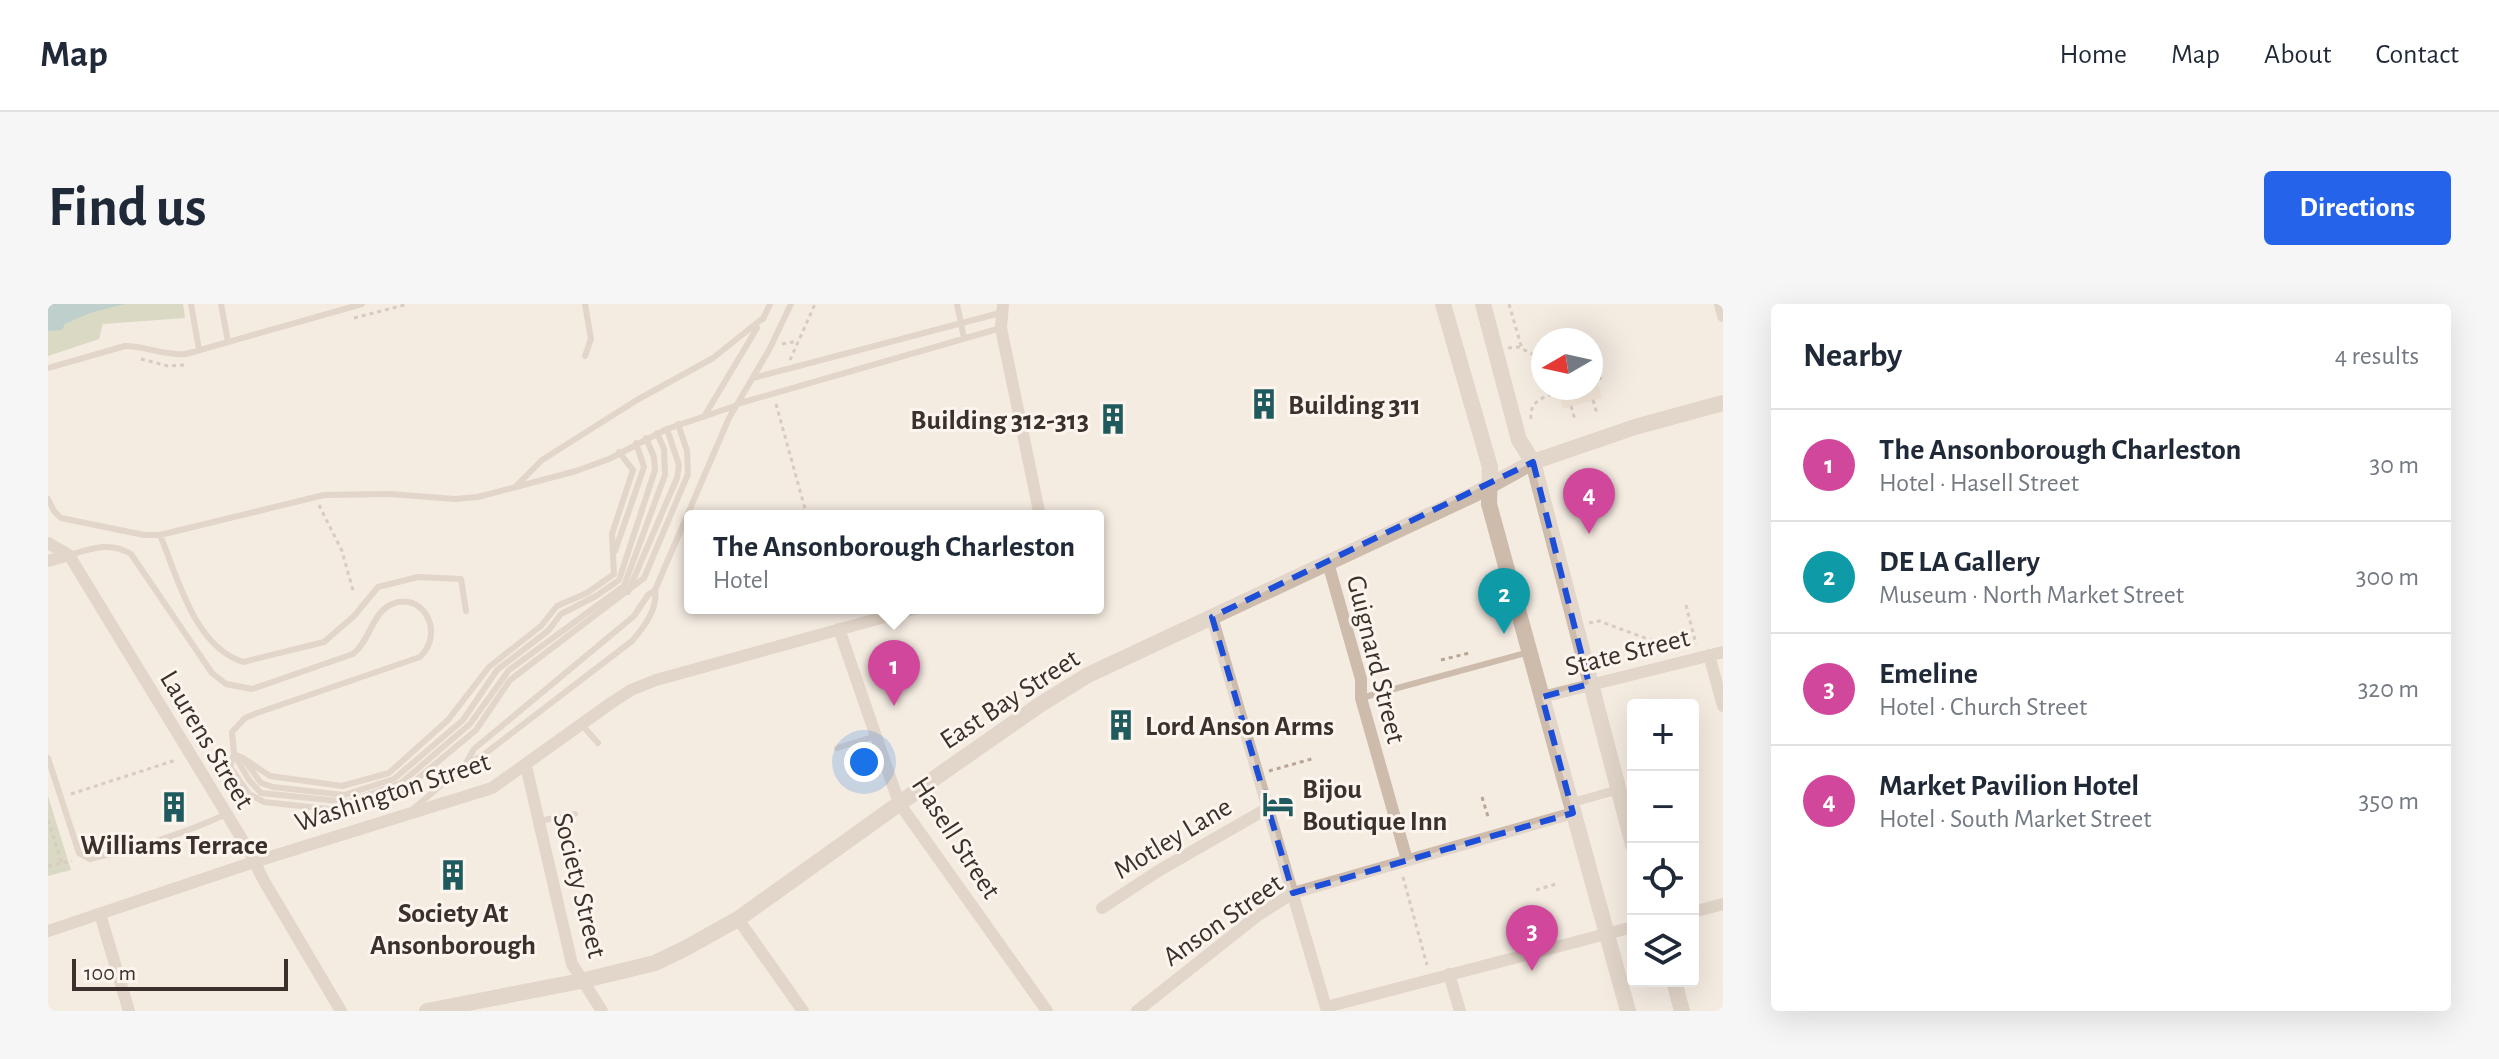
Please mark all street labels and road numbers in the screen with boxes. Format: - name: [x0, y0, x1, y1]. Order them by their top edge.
- street label: Guignard Street: [1341, 573, 1409, 746]
- street label: State Street: [1562, 624, 1693, 682]
- street label: East Bay Street: [935, 644, 1085, 755]
- street label: Laurens Street: [154, 666, 258, 814]
- street label: Washington Street: [292, 748, 494, 838]
- street label: Hasell Street: [906, 772, 1005, 904]
- street label: Motley Lane: [1109, 793, 1237, 885]
- street label: Society Street: [548, 810, 611, 961]
- street label: Anson Street: [1158, 869, 1288, 972]

